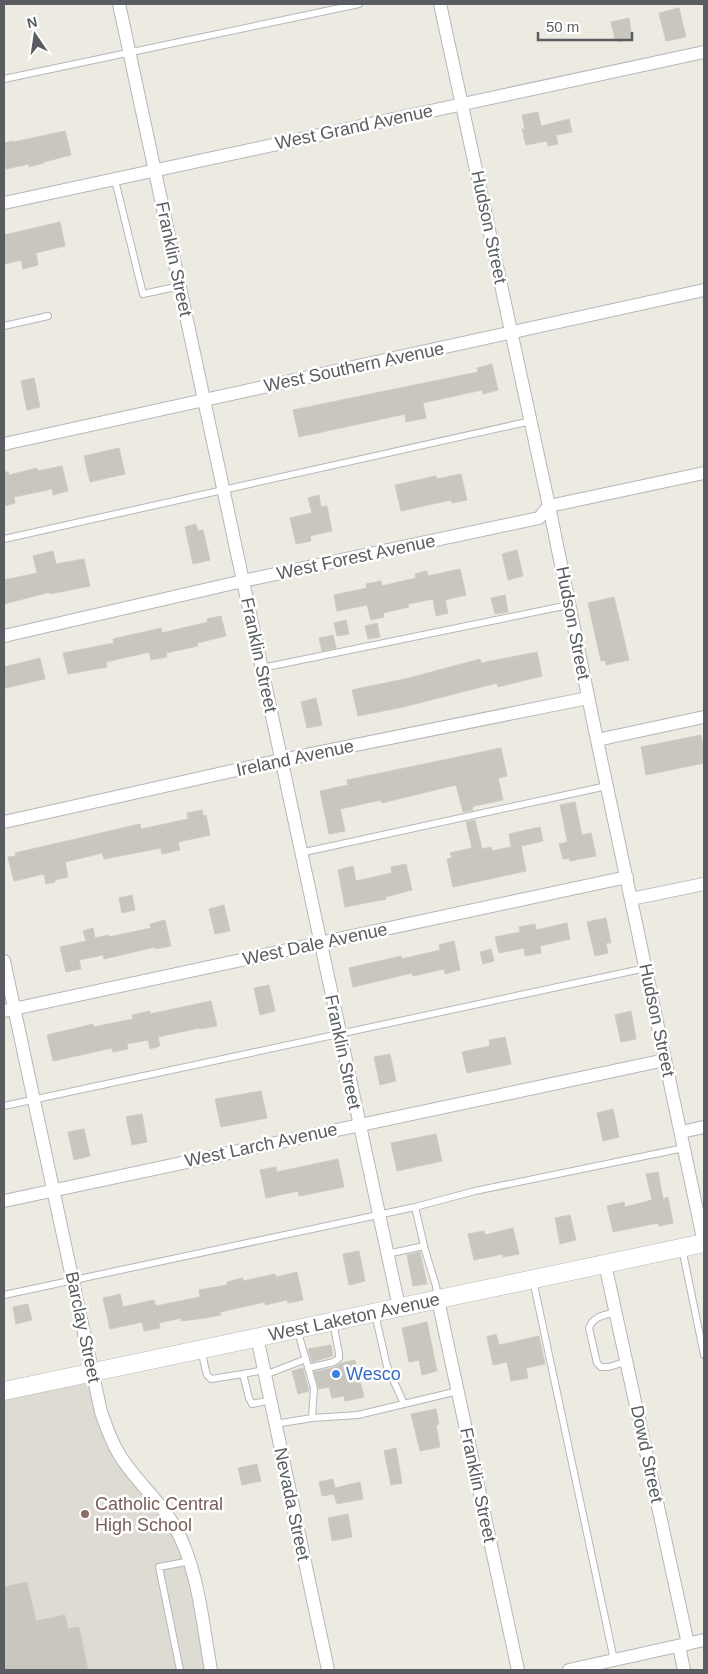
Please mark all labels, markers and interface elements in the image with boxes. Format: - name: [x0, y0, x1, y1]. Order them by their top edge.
- north arrow: [10, 10, 60, 60]
- scale bar: [538, 10, 632, 42]
- text: N: [25, 13, 39, 31]
- text: 50 m: [546, 18, 579, 35]
- street label: West Grand Avenue: [273, 101, 435, 153]
- street label: Hudson Street: [467, 169, 511, 285]
- street label: Franklin Street: [152, 200, 196, 318]
- street label: West Southern Avenue: [262, 338, 446, 396]
- street label: West Forest Avenue: [275, 530, 437, 584]
- street label: Hudson Street: [552, 565, 594, 681]
- street label: Franklin Street: [237, 596, 281, 714]
- street label: Ireland Avenue: [234, 736, 356, 780]
- street label: West Dale Avenue: [241, 919, 389, 969]
- street label: Hudson Street: [635, 962, 679, 1078]
- street label: Franklin Street: [321, 993, 365, 1111]
- street label: West Larch Avenue: [183, 1119, 339, 1171]
- street label: Barclay Street: [61, 1270, 105, 1384]
- street label: West Laketon Avenue: [267, 1289, 441, 1345]
- place label: Wesco: [346, 1364, 401, 1384]
- marker: Wesco: [330, 1368, 342, 1380]
- street label: Dowd Street: [627, 1403, 667, 1505]
- street label: Franklin Street: [456, 1426, 500, 1544]
- street label: Nevada Street: [270, 1446, 314, 1562]
- place label: Catholic Central High School: [95, 1494, 223, 1535]
- marker: Catholic Central High School: [79, 1508, 91, 1520]

